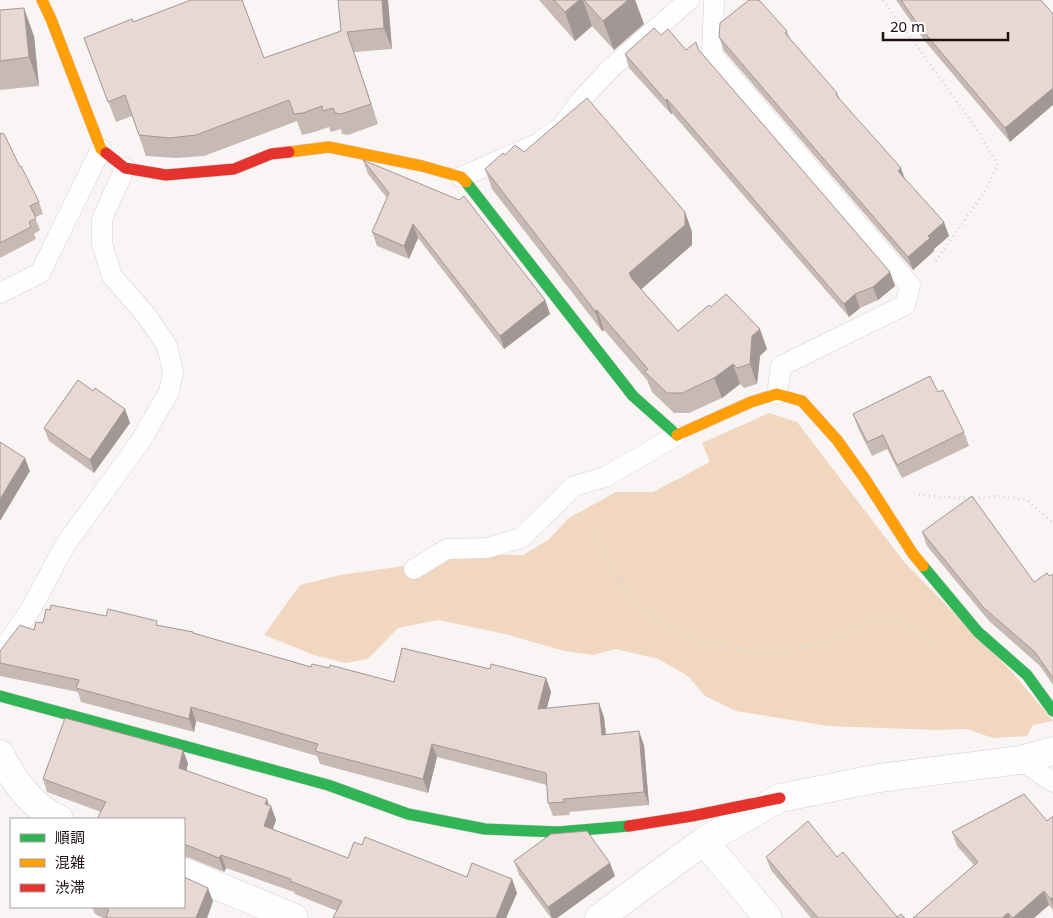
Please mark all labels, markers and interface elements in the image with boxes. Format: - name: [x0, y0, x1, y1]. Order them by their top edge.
- scale bar: [883, 10, 1008, 42]
- text: 20 m: [890, 16, 925, 36]
- legend: [10, 818, 185, 908]
- text: 順調: [55, 827, 85, 847]
- text: 混雑: [55, 852, 85, 872]
- text: 渋滞: [55, 877, 85, 897]

